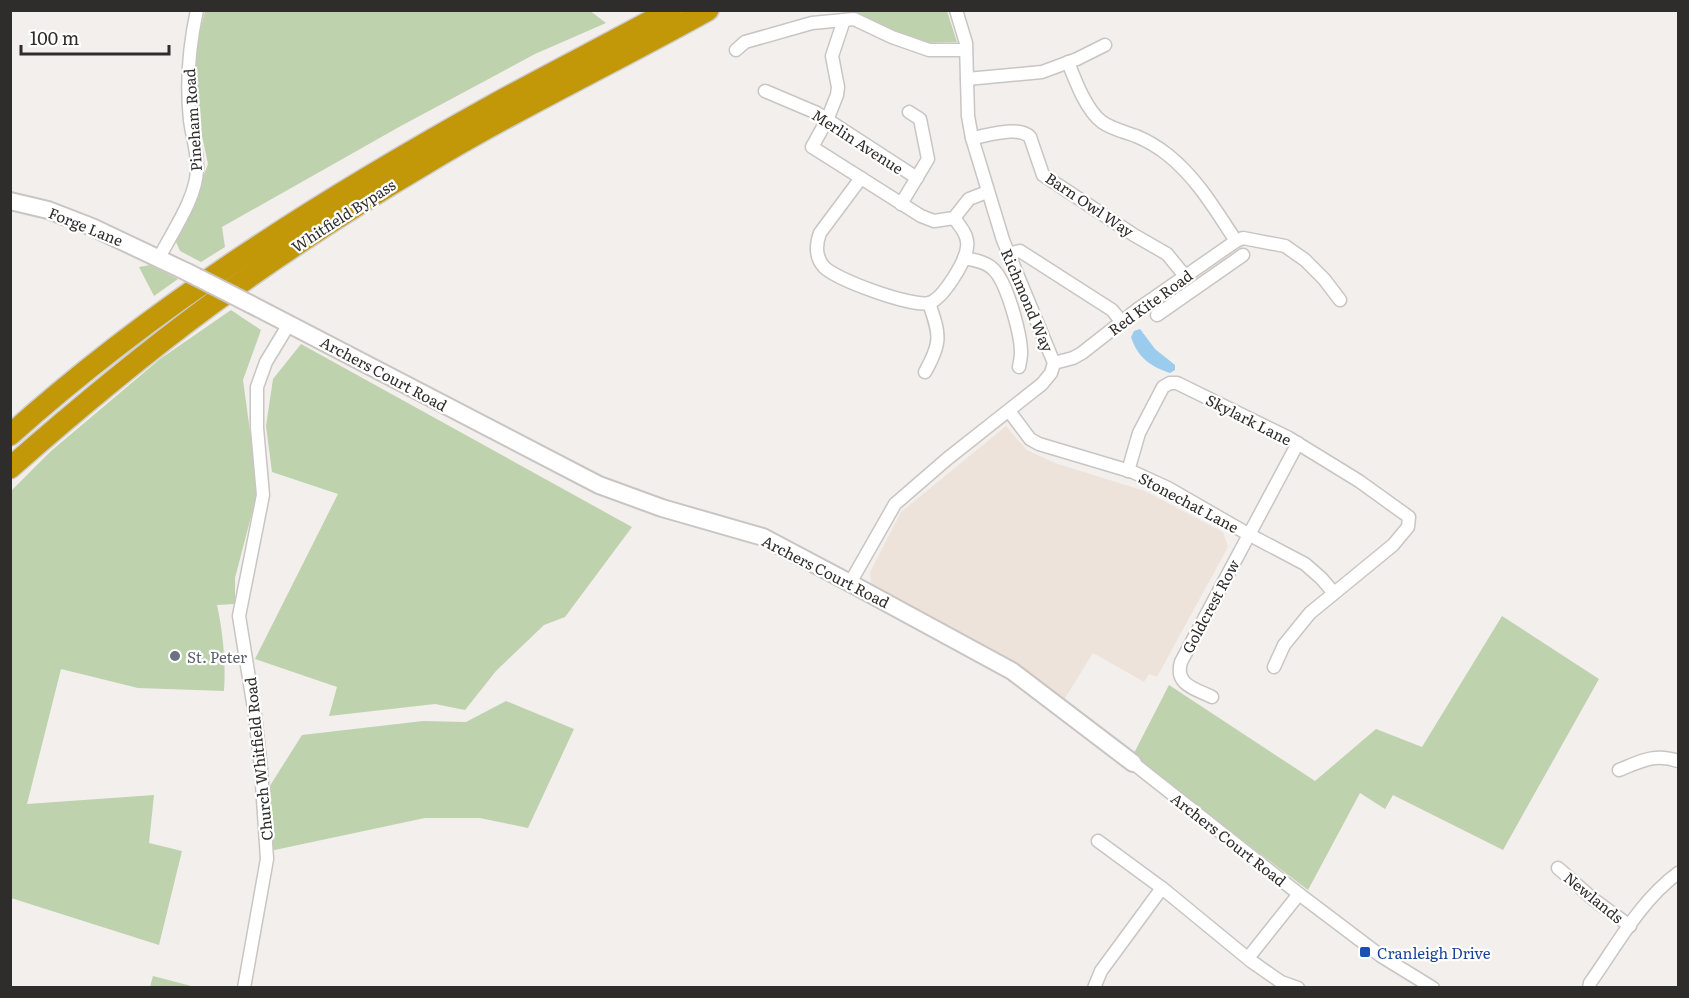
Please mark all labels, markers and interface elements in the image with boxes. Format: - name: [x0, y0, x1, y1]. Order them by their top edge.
- scale bar: [21, 18, 170, 56]
- text: 100 m: [30, 24, 79, 51]
- street label: Pineham Road: [177, 68, 207, 172]
- street label: Merlin Avenue: [808, 103, 908, 179]
- street label: Barn Owl Way: [1041, 166, 1139, 242]
- street label: Whitfield Bypass: [286, 173, 400, 257]
- street label: Forge Lane: [45, 201, 127, 251]
- street label: Richmond Way: [996, 245, 1060, 356]
- street label: Red Kite Road: [1103, 263, 1197, 341]
- street label: Archers Court Road: [317, 330, 451, 416]
- street label: Skylark Lane: [1202, 388, 1296, 451]
- street label: Stonechat Lane: [1135, 466, 1243, 538]
- street label: Archers Court Road: [758, 529, 894, 613]
- street label: Goldcrest Row: [1176, 555, 1244, 657]
- place label: St. Peter: [187, 645, 247, 668]
- marker: St. Peter: [168, 649, 182, 663]
- street label: Church Whitfield Road: [238, 676, 278, 842]
- street label: Archers Court Road: [1167, 787, 1291, 891]
- street label: Newlands: [1559, 866, 1629, 928]
- place label: Cranleigh Drive: [1377, 941, 1491, 964]
- marker: Cranleigh Drive: [1358, 945, 1372, 959]

